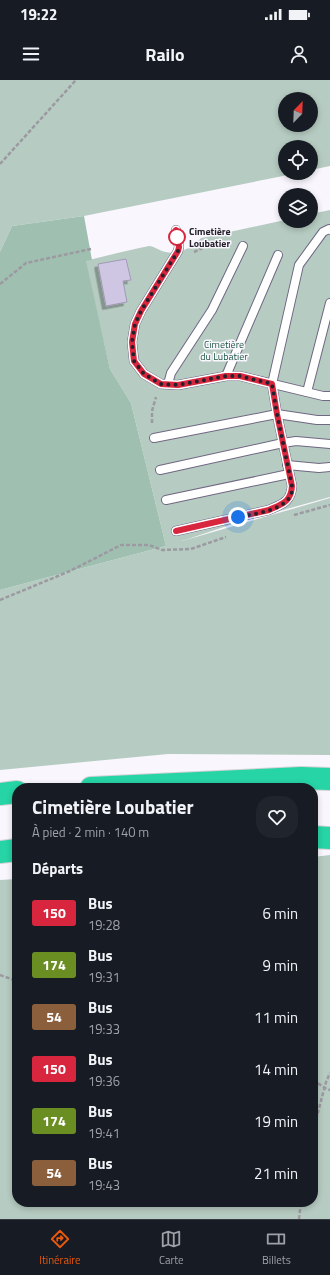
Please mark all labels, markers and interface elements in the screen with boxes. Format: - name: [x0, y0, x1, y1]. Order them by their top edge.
- text: 19:22: [20, 3, 57, 26]
- text: Railo: [145, 41, 185, 68]
- icon: menu: [20, 43, 42, 65]
- icon: person: [288, 43, 310, 65]
- north arrow: [278, 92, 318, 132]
- map controls: [278, 92, 318, 228]
- button: locate: [278, 140, 318, 180]
- button: layers: [278, 188, 318, 228]
- place label: Cimetière Loubatier: [189, 224, 231, 251]
- marker: Cimetière Loubatier: [168, 228, 186, 246]
- park label: Cimetière du Lubatier: [200, 337, 248, 364]
- your location: [228, 507, 248, 527]
- text: Cimetière Loubatier: [32, 792, 194, 821]
- button: heart: [256, 796, 298, 838]
- text: À pied · 2 min · 140 m: [32, 822, 149, 842]
- text: Départs: [32, 857, 83, 880]
- text: Bus: [88, 892, 113, 915]
- text: 150: [42, 902, 66, 923]
- text: 6 min: [262, 902, 298, 925]
- text: 19:28: [88, 915, 120, 935]
- text: Bus: [88, 944, 113, 967]
- text: 174: [42, 954, 66, 975]
- text: 9 min: [262, 954, 298, 977]
- text: 19:31: [88, 967, 120, 987]
- text: Bus: [88, 996, 113, 1019]
- text: 54: [46, 1006, 62, 1027]
- text: 11 min: [254, 1006, 298, 1029]
- text: 19:33: [88, 1019, 120, 1039]
- text: Bus: [88, 1048, 113, 1071]
- text: 150: [42, 1058, 66, 1079]
- text: 14 min: [254, 1058, 298, 1081]
- text: 19:36: [88, 1071, 120, 1091]
- text: Bus: [88, 1100, 113, 1123]
- text: 174: [42, 1110, 66, 1131]
- text: 19 min: [254, 1110, 298, 1133]
- text: 19:41: [88, 1123, 120, 1143]
- text: Bus: [88, 1152, 113, 1175]
- text: 54: [46, 1162, 62, 1183]
- text: 21 min: [254, 1162, 298, 1185]
- text: 19:43: [88, 1175, 120, 1195]
- tab: Itinéraire: [39, 1228, 81, 1268]
- tab: Carte: [159, 1228, 184, 1268]
- tab: Billets: [262, 1228, 291, 1268]

